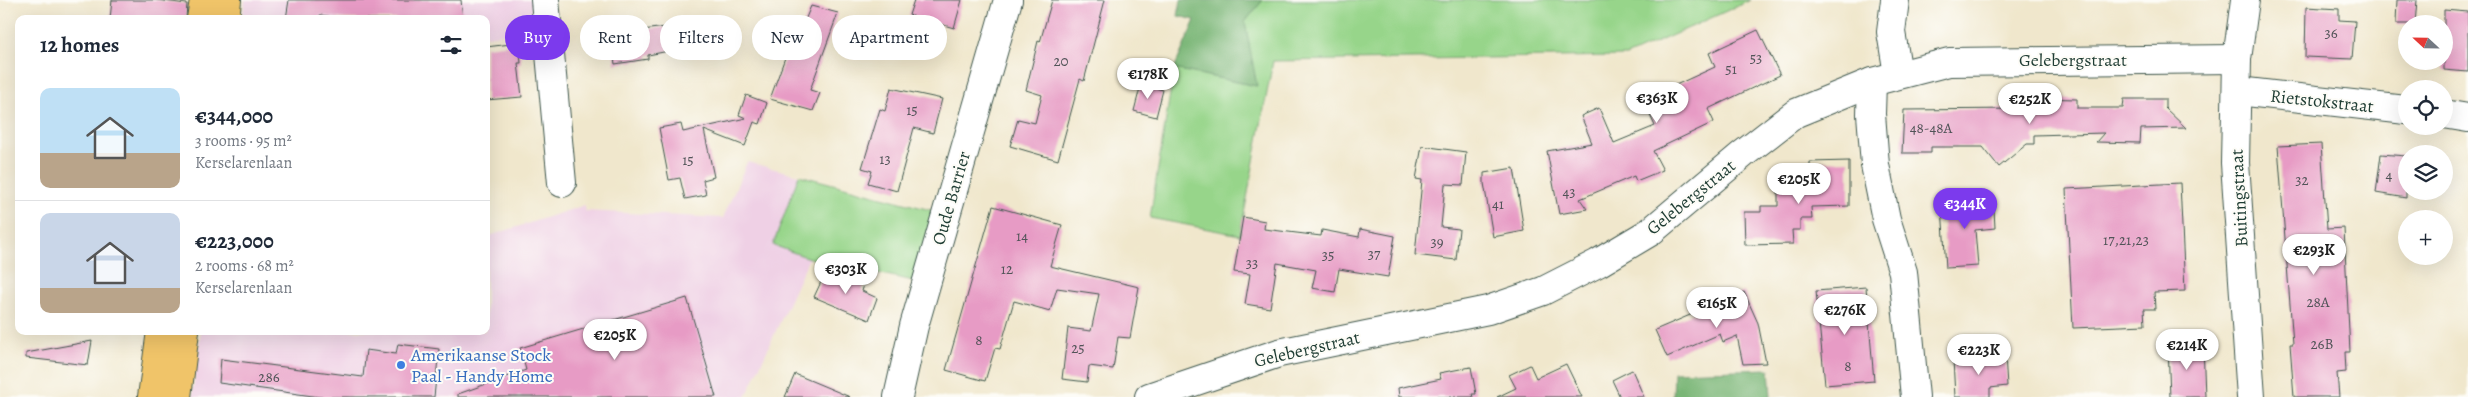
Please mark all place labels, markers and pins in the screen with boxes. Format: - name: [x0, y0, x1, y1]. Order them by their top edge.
- pin: €178K: [1113, 58, 1183, 100]
- pin: €363K: [1622, 82, 1692, 124]
- pin: €252K: [1995, 82, 2065, 125]
- pin: €205K: [1764, 162, 1834, 205]
- pin: €344K: [1930, 188, 2000, 230]
- pin: €293K: [2279, 234, 2349, 276]
- pin: €303K: [811, 252, 881, 295]
- pin: €165K: [1682, 286, 1752, 329]
- pin: €276K: [1810, 294, 1880, 336]
- pin: €205K: [580, 318, 650, 361]
- pin: €214K: [2152, 328, 2222, 371]
- pin: €223K: [1944, 334, 2014, 376]
- place label: Amerikaanse Stock Paal - Handy Home: [410, 343, 553, 388]
- marker: Amerikaanse Stock Paal - Handy Home: [395, 359, 407, 371]

